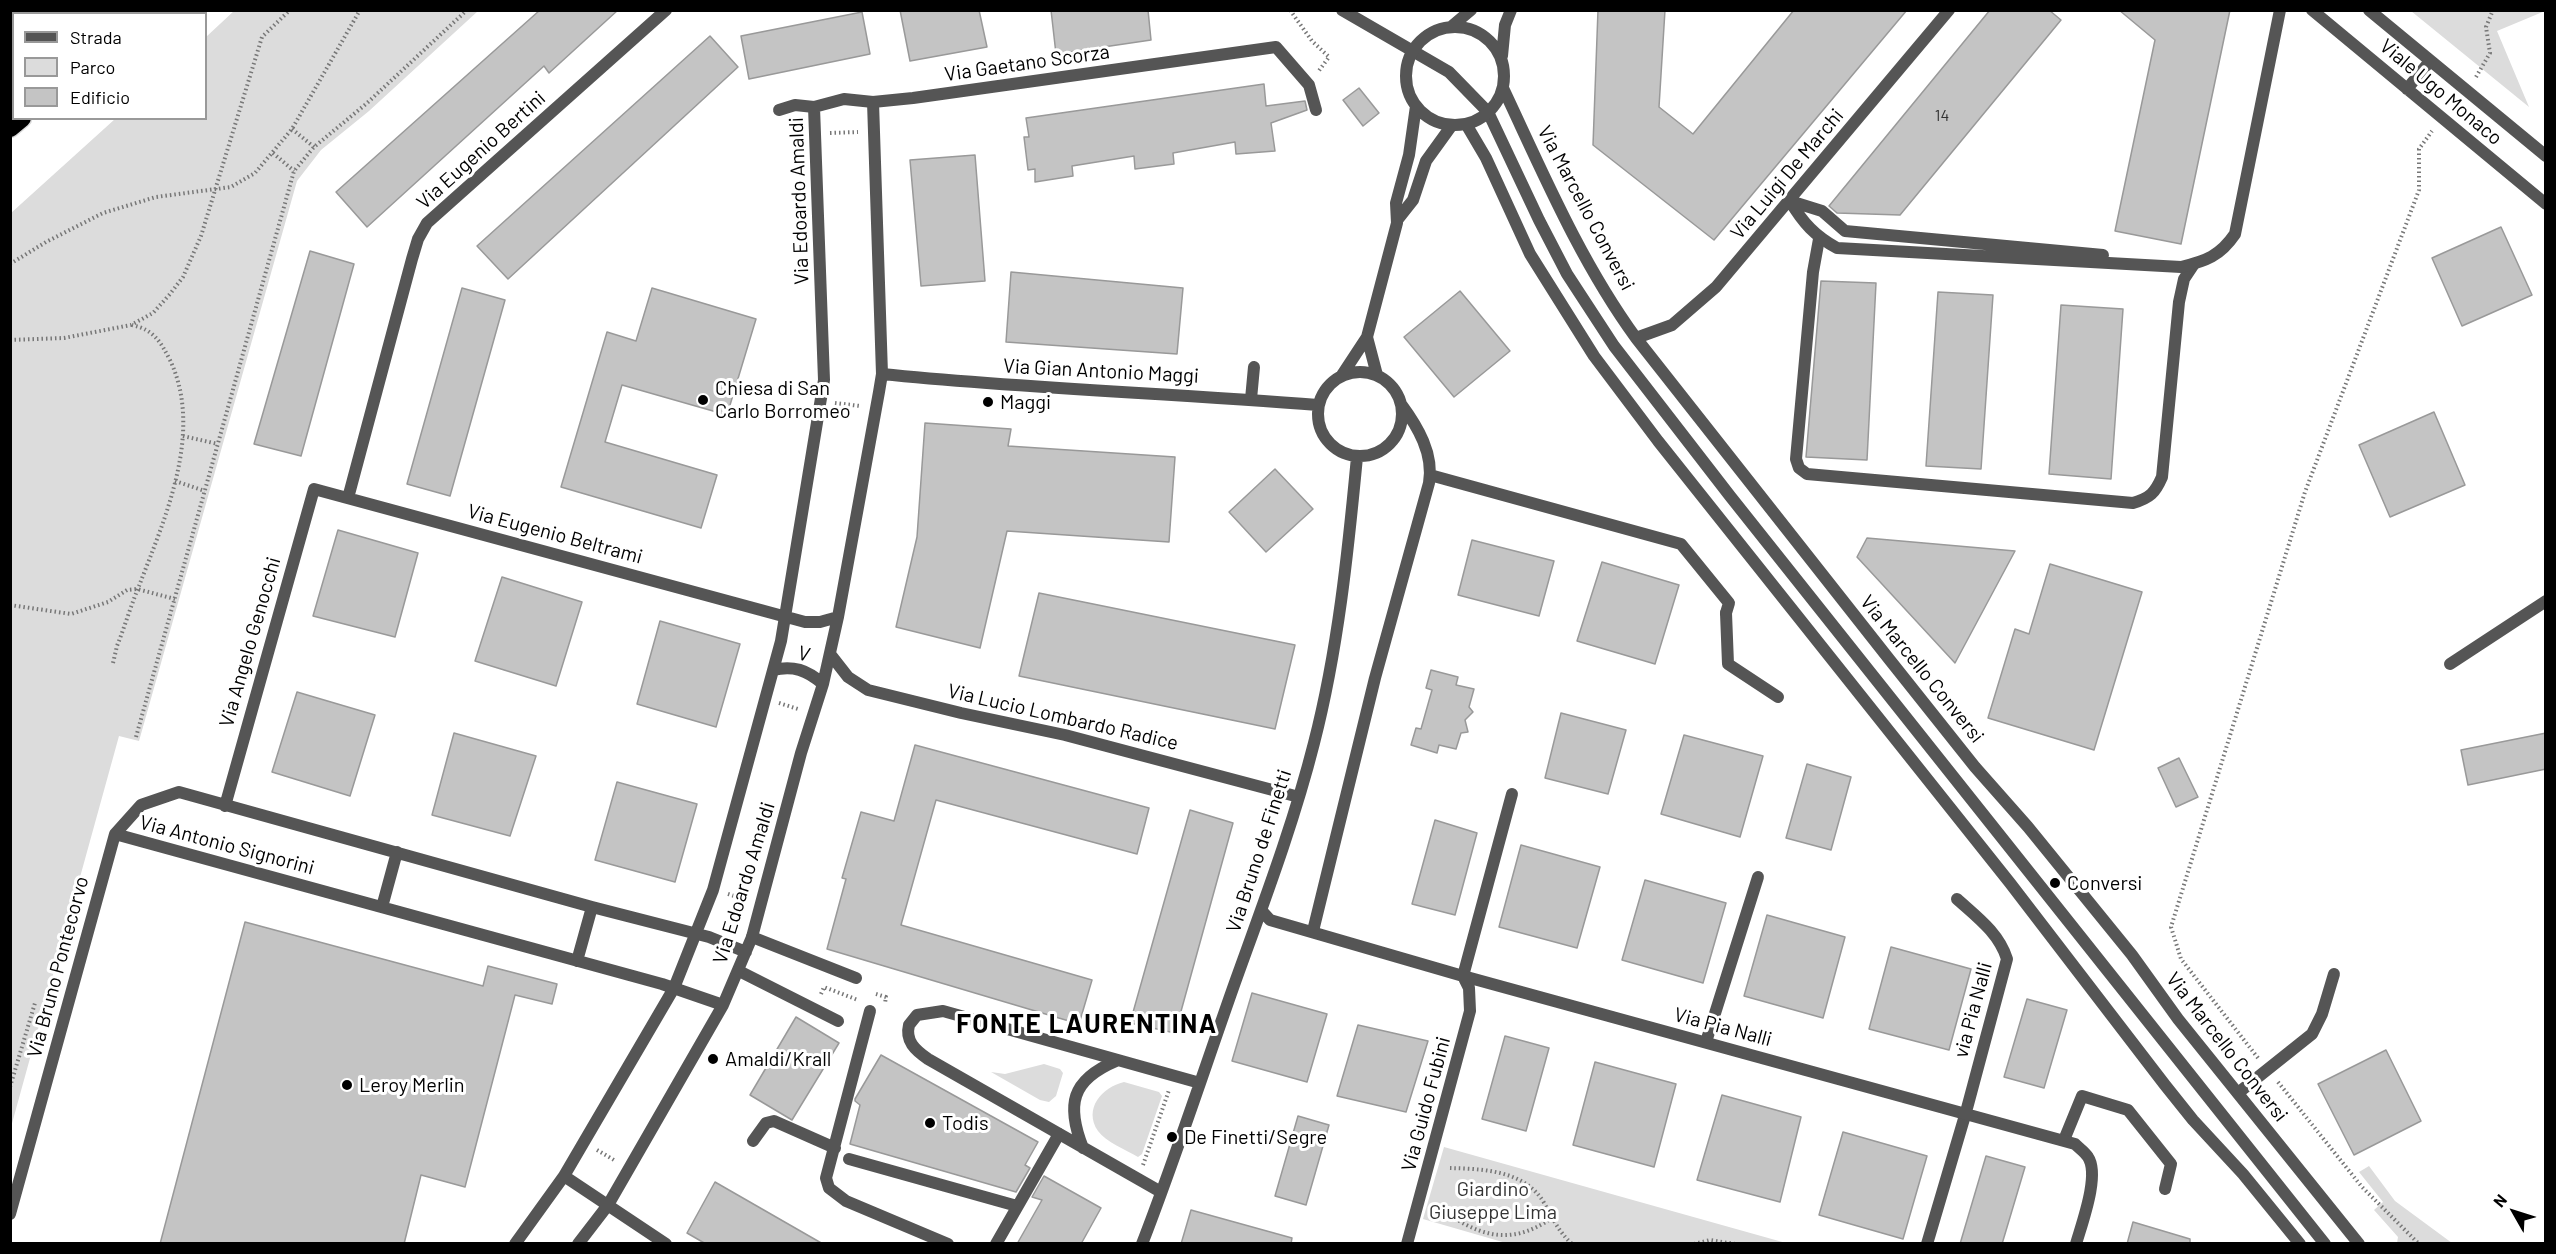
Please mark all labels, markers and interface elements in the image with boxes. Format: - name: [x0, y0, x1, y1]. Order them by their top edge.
- legend: [12, 12, 207, 120]
- text: Strada: [70, 26, 122, 48]
- street label: Viale Ugo Monaco: [2375, 34, 2507, 150]
- street label: Via Gaetano Scorza: [943, 40, 1111, 86]
- text: Parco: [70, 56, 115, 78]
- text: Edificio: [70, 86, 130, 108]
- street label: Via Eugenio Bertini: [412, 86, 550, 214]
- street label: Via Luigi De Marchi: [1725, 104, 1849, 244]
- house number: 14: [1935, 106, 1949, 126]
- street label: Via Edoardo Amaldi: [784, 117, 814, 285]
- street label: Via Marcello Conversi: [1532, 121, 1640, 295]
- street label: Via Gian Antonio Maggi: [1002, 354, 1200, 388]
- place label: Chiesa di San Carlo Borromeo: [715, 376, 851, 423]
- place label: Maggi: [1000, 390, 1051, 414]
- marker: Chiesa di San Carlo Borromeo: [696, 393, 710, 407]
- marker: Maggi: [981, 395, 995, 409]
- street label: Via Eugenio Beltrami: [465, 499, 645, 569]
- street label: Via Angelo Genocchi: [214, 554, 286, 730]
- street label: Via Marcello Conversi: [1855, 590, 1989, 748]
- street label: V: [795, 641, 813, 667]
- street label: Via Lucio Lombardo Radice: [945, 679, 1181, 755]
- street label: Via Bruno de Finetti: [1221, 766, 1297, 936]
- street label: Via Edoardo Amaldi: [708, 799, 780, 967]
- street label: Via Antonio Signorini: [137, 810, 317, 880]
- place label: Conversi: [2067, 871, 2142, 895]
- street label: Via Bruno Pontecorvo: [22, 874, 94, 1060]
- marker: Conversi: [2048, 876, 2062, 890]
- street label: via Pia Nalli: [1949, 960, 1997, 1060]
- street label: Via Marcello Conversi: [2161, 967, 2293, 1127]
- street label: Via Pia Nalli: [1671, 1002, 1775, 1052]
- district label: FONTE LAURENTINA: [956, 1008, 1218, 1040]
- street label: Via Guido Fubini: [1396, 1034, 1456, 1174]
- place label: Amaldi/Krall: [725, 1047, 831, 1071]
- marker: Amaldi/Krall: [706, 1052, 720, 1066]
- place label: Leroy Merlin: [359, 1073, 465, 1097]
- marker: Leroy Merlin: [340, 1078, 354, 1092]
- place label: Todis: [942, 1111, 989, 1135]
- marker: Todis: [923, 1116, 937, 1130]
- place label: De Finetti/Segre: [1184, 1125, 1327, 1149]
- marker: De Finetti/Segre: [1165, 1130, 1179, 1144]
- park label: Giardino Giuseppe Lima: [1429, 1177, 1557, 1224]
- north arrow: [2484, 1182, 2544, 1242]
- text: N: [2489, 1190, 2510, 1210]

